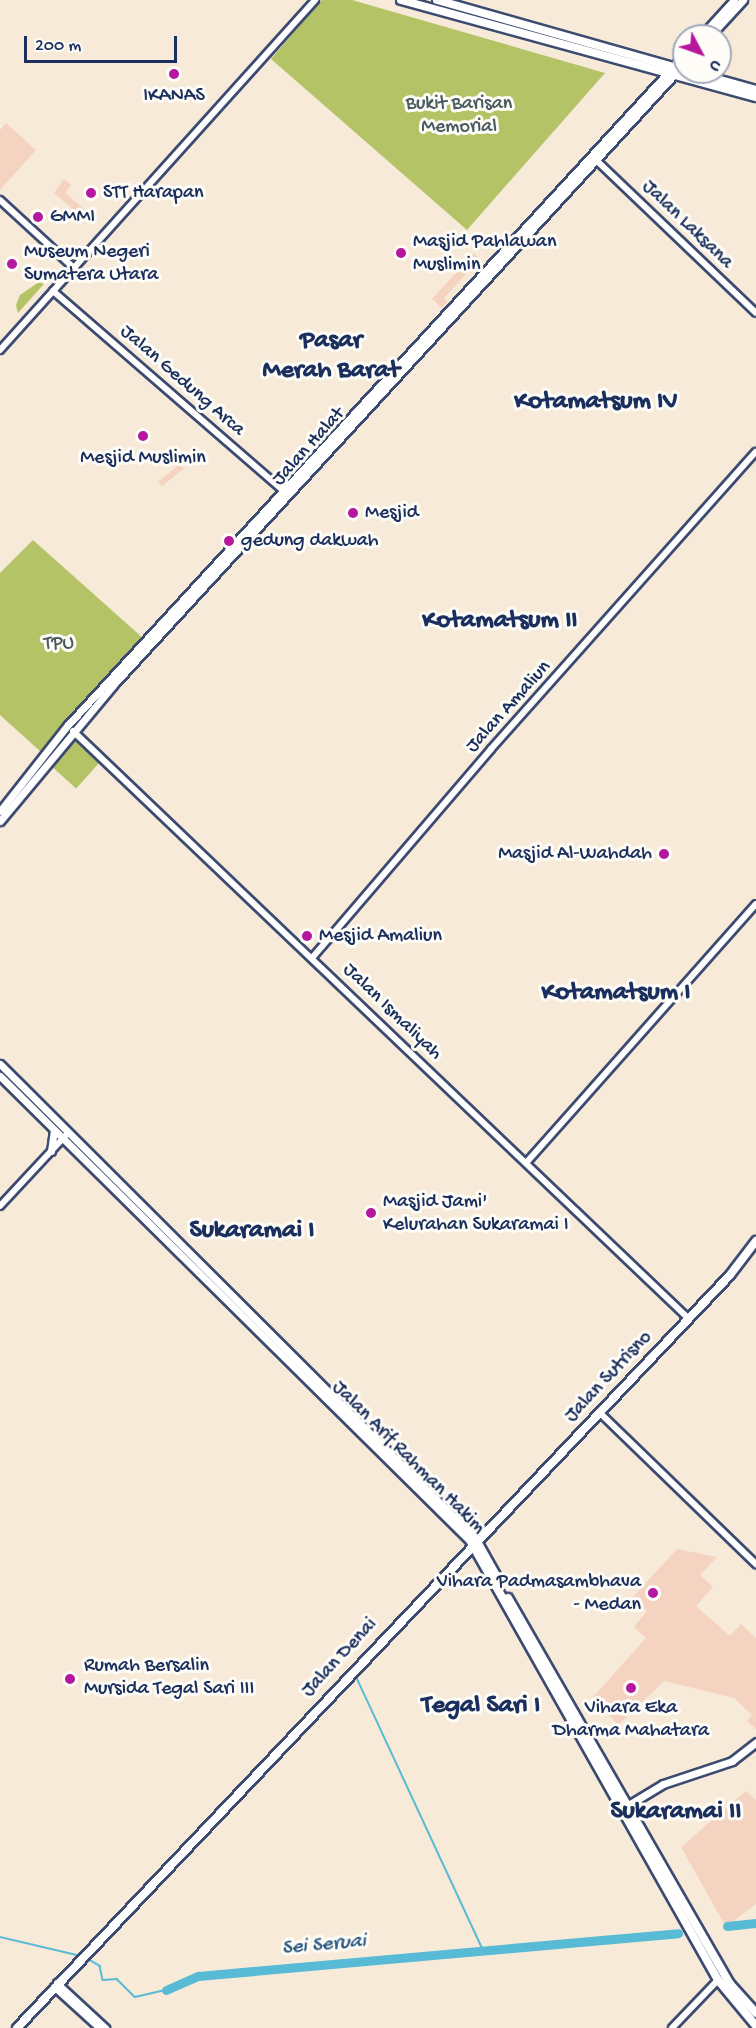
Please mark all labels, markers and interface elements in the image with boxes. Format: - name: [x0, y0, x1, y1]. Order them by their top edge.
- scale bar: [27, 24, 180, 62]
- north arrow: [672, 24, 732, 84]
- text: 200 m: [35, 36, 81, 57]
- text: U: [704, 55, 725, 75]
- marker: IKANAS: [167, 67, 181, 81]
- place label: IKANAS: [143, 84, 205, 108]
- park label: Bukit Barisan Memorial: [406, 92, 512, 139]
- street label: Jalan Laksana: [636, 175, 738, 275]
- place label: STT Harapan: [103, 181, 204, 205]
- marker: STT Harapan: [84, 186, 98, 200]
- place label: GMMI: [50, 205, 95, 229]
- marker: GMMI: [31, 210, 45, 224]
- place label: Masjid Pahlawan Muslimin: [413, 230, 556, 277]
- place label: Museum Negeri Sumatera Utara: [24, 240, 158, 287]
- marker: Masjid Pahlawan Muslimin: [394, 246, 408, 260]
- marker: Museum Negeri Sumatera Utara: [5, 257, 19, 271]
- street label: Jalan Gedung Arca: [115, 320, 249, 442]
- district label: Pasar Merah Barat: [262, 326, 400, 388]
- district label: Kotamatsum IV: [514, 387, 678, 419]
- street label: Jalan Halat: [267, 403, 351, 491]
- marker: Mesjid Muslimin: [136, 429, 150, 443]
- place label: Mesjid Muslimin: [80, 446, 206, 470]
- place label: Mesjid: [365, 501, 418, 525]
- marker: Mesjid: [346, 506, 360, 520]
- place label: gedung dakwah: [241, 529, 378, 553]
- marker: gedung dakwah: [222, 534, 236, 548]
- district label: Kotamatsum II: [422, 606, 578, 638]
- park label: TPU: [44, 632, 74, 656]
- street label: Jalan Amaliun: [461, 656, 557, 758]
- place label: Masjid Al-Wahdah: [498, 842, 652, 866]
- marker: Masjid Al-Wahdah: [657, 847, 671, 861]
- place label: Mesjid Amaliun: [319, 924, 442, 948]
- marker: Mesjid Amaliun: [300, 929, 314, 943]
- street label: Jalan Ismaliyah: [337, 958, 447, 1066]
- district label: Kotamatsum I: [541, 978, 691, 1010]
- place label: Masjid Jami' Kelurahan Sukaramai I: [383, 1190, 568, 1237]
- marker: Masjid Jami' Kelurahan Sukaramai I: [364, 1206, 378, 1220]
- district label: Sukaramai I: [190, 1216, 314, 1248]
- street label: Jalan Sutrisno: [560, 1326, 658, 1428]
- street label: Jalan Arif Rahman Hakim: [326, 1376, 490, 1540]
- place label: Vihara Padmasambhava - Medan: [437, 1570, 641, 1617]
- marker: Vihara Padmasambhava - Medan: [646, 1586, 660, 1600]
- street label: Jalan Denai: [297, 1613, 383, 1703]
- place label: Rumah Bersalin Mursida Tegal Sari III: [84, 1655, 254, 1702]
- marker: Rumah Bersalin Mursida Tegal Sari III: [61, 1670, 79, 1688]
- marker: Vihara Eka Dharma Mahatara: [624, 1681, 638, 1695]
- district label: Tegal Sari I: [422, 1691, 540, 1723]
- place label: Vihara Eka Dharma Mahatara: [553, 1697, 709, 1744]
- district label: Sukaramai II: [610, 1797, 742, 1829]
- water label: Sei Seruai: [281, 1930, 367, 1962]

